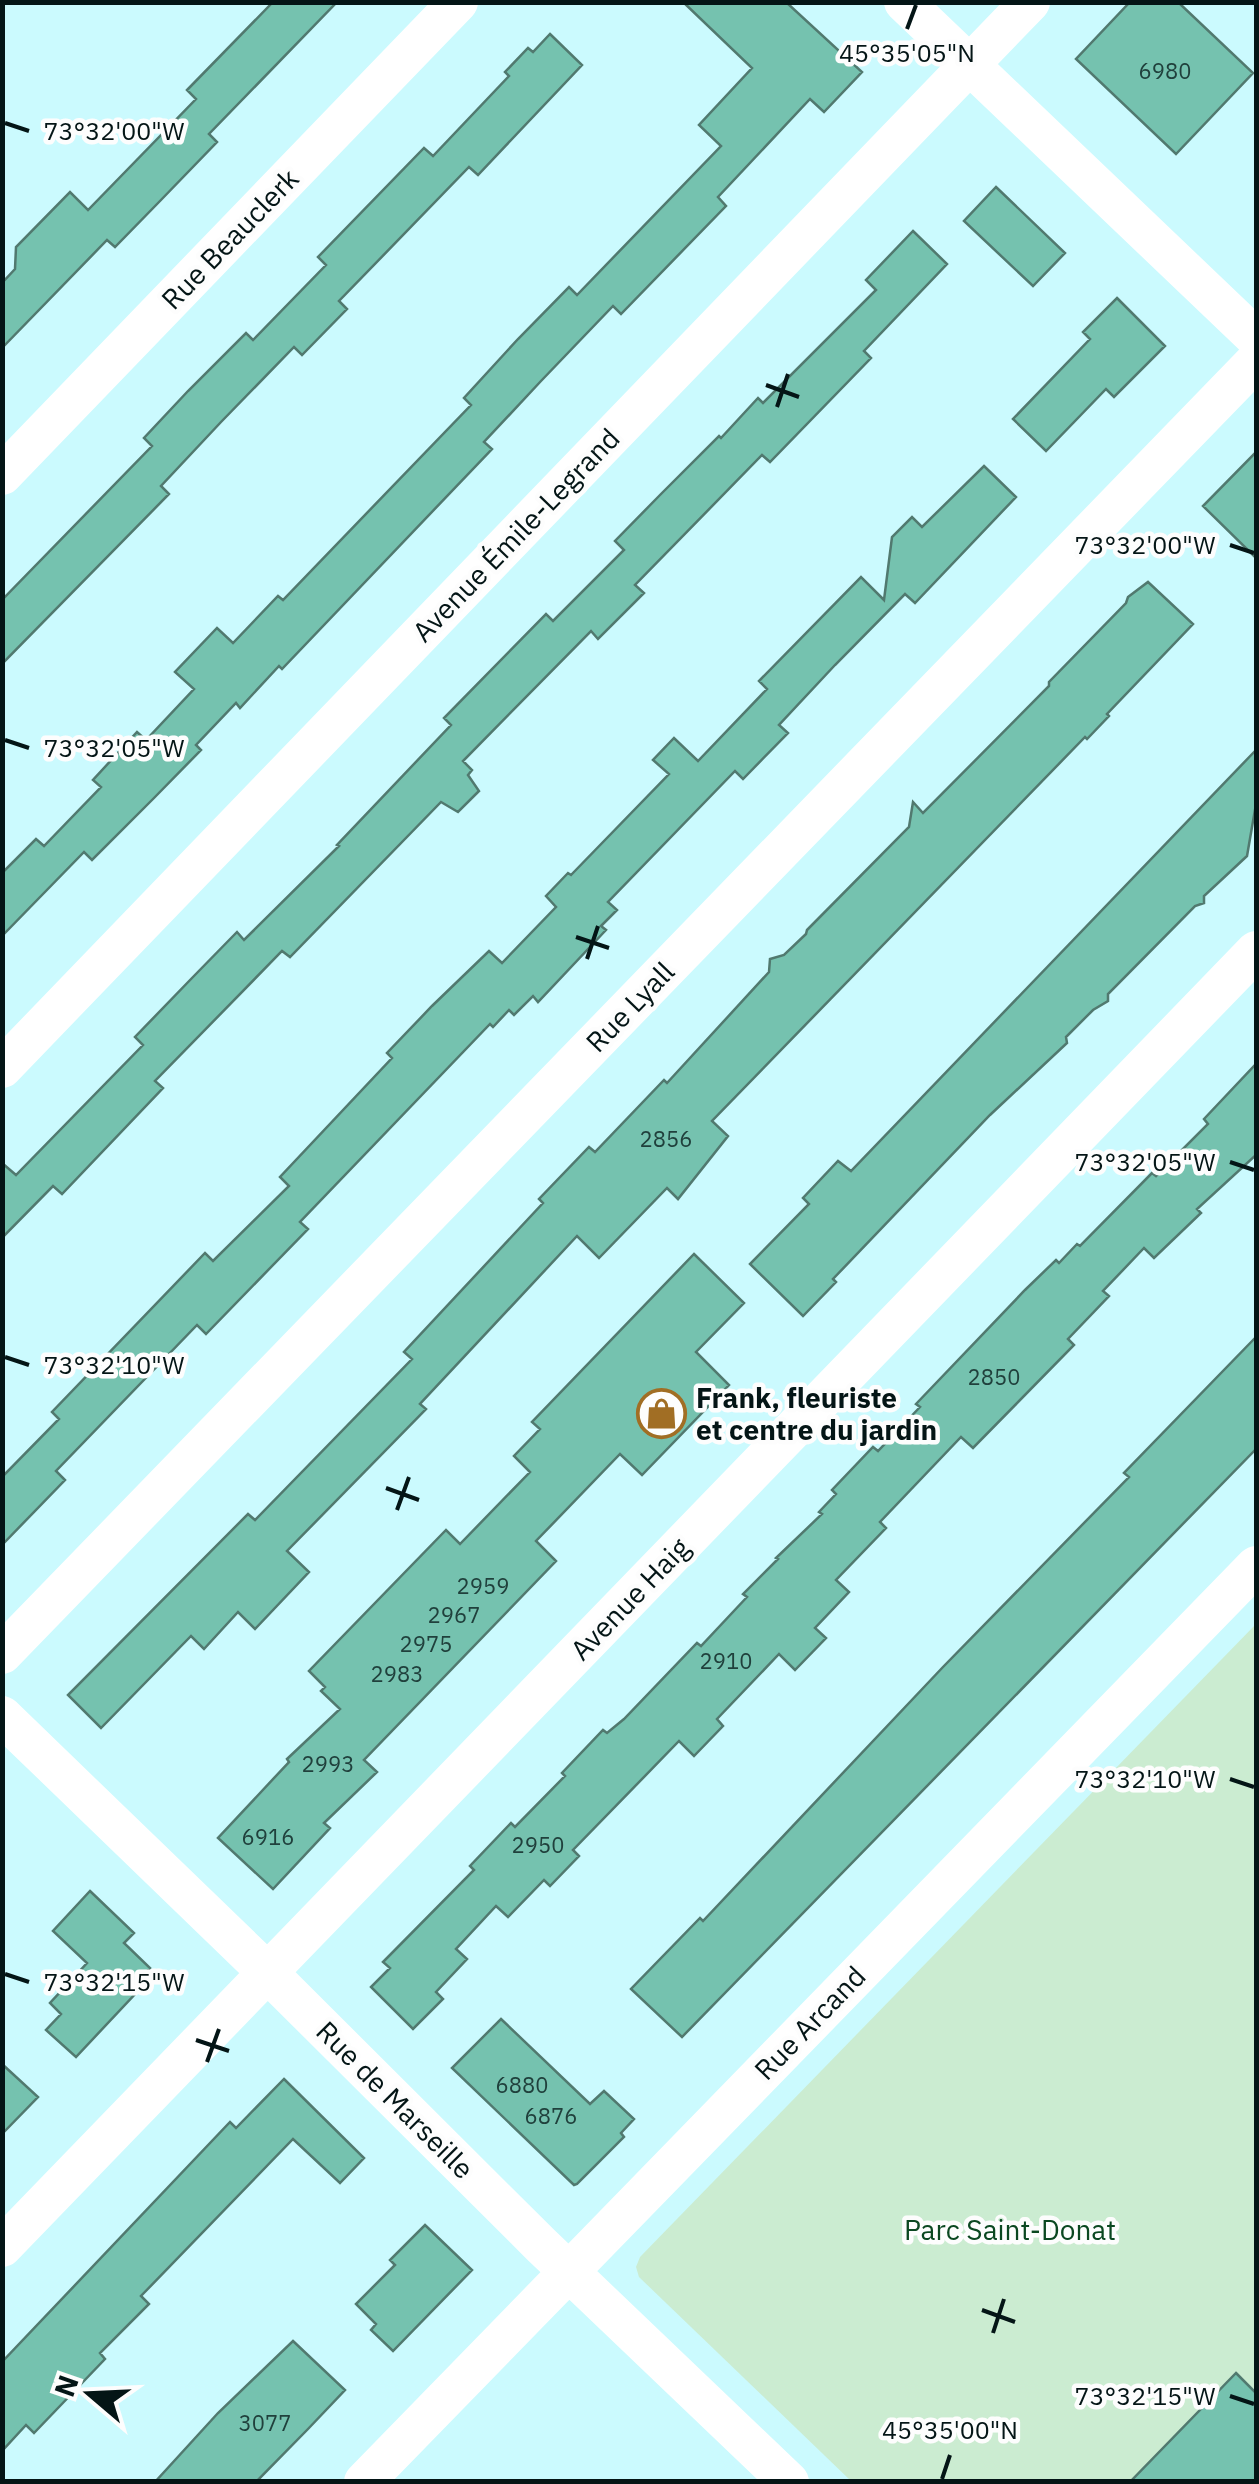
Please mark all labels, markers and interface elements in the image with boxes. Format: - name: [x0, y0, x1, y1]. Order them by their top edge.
- text: 45°35'05"N: [839, 36, 975, 69]
- house number: 6980: [1139, 56, 1191, 85]
- text: 73°32'00"W: [44, 114, 184, 147]
- street label: Rue Beauclerk: [153, 160, 306, 317]
- street label: Avenue Émile-Legrand: [404, 420, 627, 649]
- text: 73°32'00"W: [1075, 528, 1215, 561]
- text: 73°32'05"W: [44, 731, 184, 764]
- street label: Rue Lyall: [577, 953, 682, 1060]
- house number: 2856: [640, 1124, 692, 1153]
- text: 73°32'05"W: [1075, 1145, 1215, 1178]
- text: 73°32'10"W: [44, 1348, 184, 1381]
- house number: 2850: [968, 1362, 1020, 1391]
- place label: Frank, fleuriste et centre du jardin: [696, 1379, 937, 1448]
- shop icon: Frank, fleuriste et centre du jardin: [635, 1388, 687, 1440]
- street label: Avenue Haig: [562, 1529, 697, 1668]
- house number: 2959: [457, 1571, 509, 1600]
- house number: 2967: [428, 1600, 480, 1629]
- house number: 2975: [400, 1629, 452, 1658]
- house number: 2910: [700, 1646, 752, 1675]
- house number: 2983: [371, 1659, 423, 1688]
- house number: 2993: [302, 1749, 354, 1778]
- text: 73°32'10"W: [1075, 1762, 1215, 1795]
- house number: 6916: [242, 1822, 294, 1851]
- house number: 2950: [512, 1830, 564, 1859]
- street label: Rue Arcand: [746, 1958, 873, 2088]
- text: 73°32'15"W: [44, 1965, 184, 1998]
- street label: Rue de Marseille: [309, 2013, 482, 2186]
- house number: 6880: [496, 2070, 548, 2099]
- house number: 6876: [525, 2101, 577, 2130]
- park label: Parc Saint-Donat: [904, 2211, 1116, 2248]
- north arrow: [40, 2344, 140, 2444]
- text: N: [45, 2370, 87, 2401]
- text: 73°32'15"W: [1075, 2379, 1215, 2412]
- house number: 3077: [239, 2408, 291, 2437]
- text: 45°35'00"N: [882, 2413, 1018, 2446]

